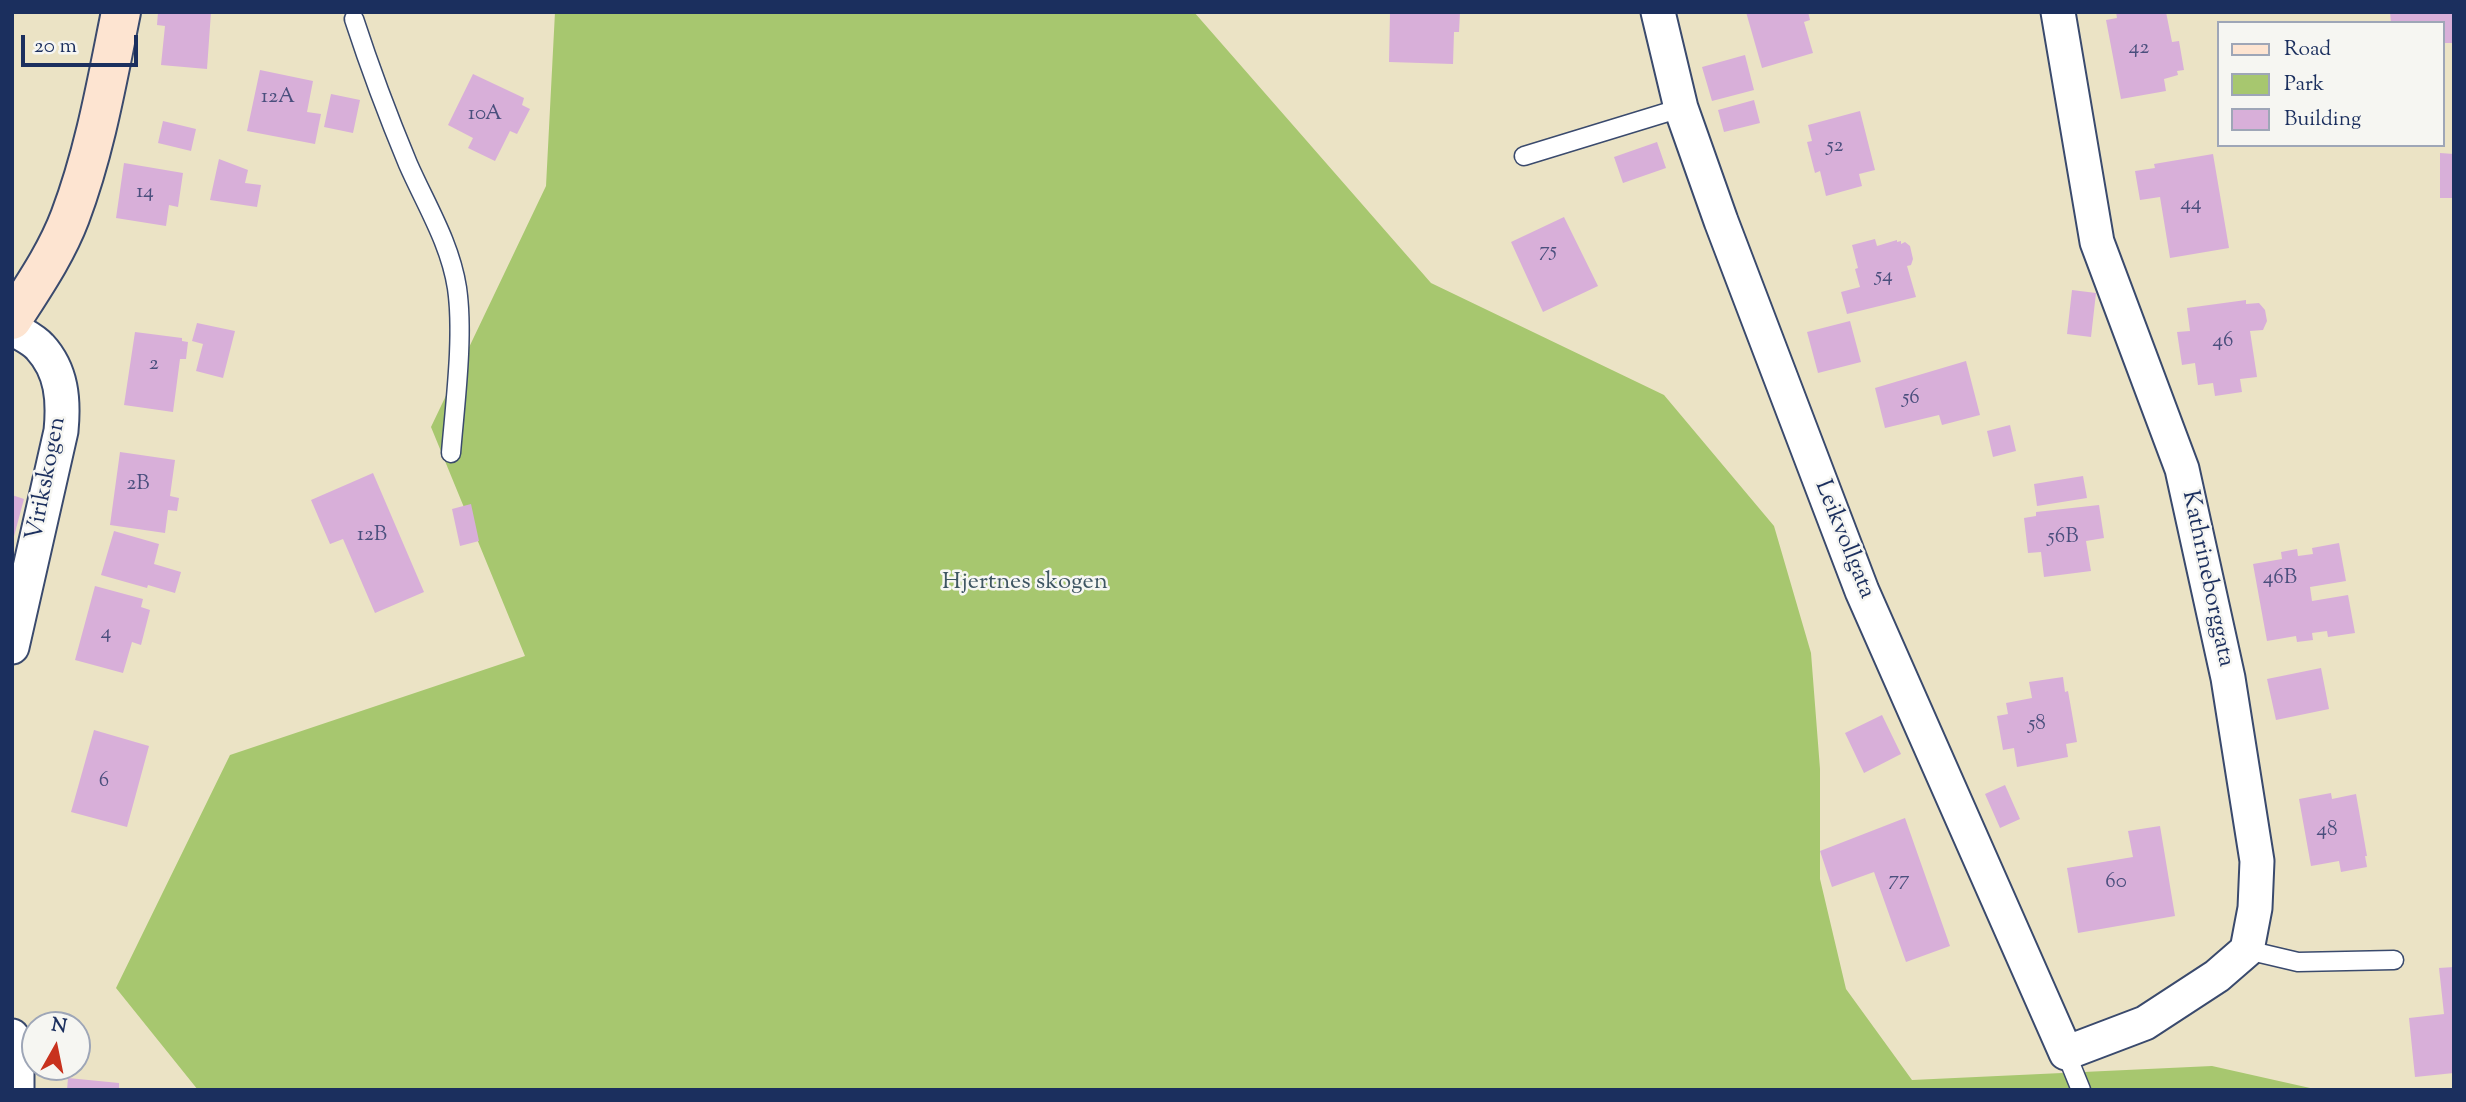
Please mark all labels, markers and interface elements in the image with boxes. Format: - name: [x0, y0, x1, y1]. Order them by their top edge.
- scale bar: [24, 21, 142, 65]
- legend: [2218, 21, 2445, 147]
- text: 20 m: [34, 32, 77, 62]
- text: Road: [2284, 35, 2331, 65]
- house number: 42: [2129, 36, 2149, 62]
- text: Park: [2284, 70, 2324, 100]
- house number: 12A: [261, 85, 295, 111]
- house number: 10A: [468, 102, 502, 128]
- text: Building: [2284, 105, 2361, 135]
- house number: 52: [1826, 134, 1844, 160]
- house number: 14: [136, 180, 154, 206]
- house number: 44: [2180, 192, 2202, 218]
- house number: 75: [1539, 239, 1557, 265]
- house number: 54: [1875, 264, 1893, 290]
- house number: 46: [2213, 329, 2233, 355]
- house number: 2: [149, 352, 159, 378]
- house number: 56: [1902, 386, 1920, 412]
- street label: Virikskogen: [22, 415, 74, 543]
- house number: 2B: [126, 472, 150, 498]
- street label: Leikvollgata: [1806, 477, 1880, 603]
- street label: Kathrineborggata: [2173, 488, 2239, 670]
- house number: 12B: [357, 523, 387, 549]
- house number: 56B: [2048, 525, 2078, 551]
- house number: 46B: [2263, 566, 2297, 592]
- park label: Hjertnes skogen: [942, 570, 1108, 598]
- house number: 4: [101, 621, 111, 647]
- house number: 58: [2028, 712, 2046, 738]
- house number: 6: [99, 769, 109, 795]
- house number: 48: [2316, 818, 2338, 844]
- house number: 77: [1888, 868, 1910, 894]
- house number: 60: [2105, 870, 2127, 896]
- north arrow: [21, 1011, 91, 1081]
- text: N: [49, 1012, 69, 1041]

